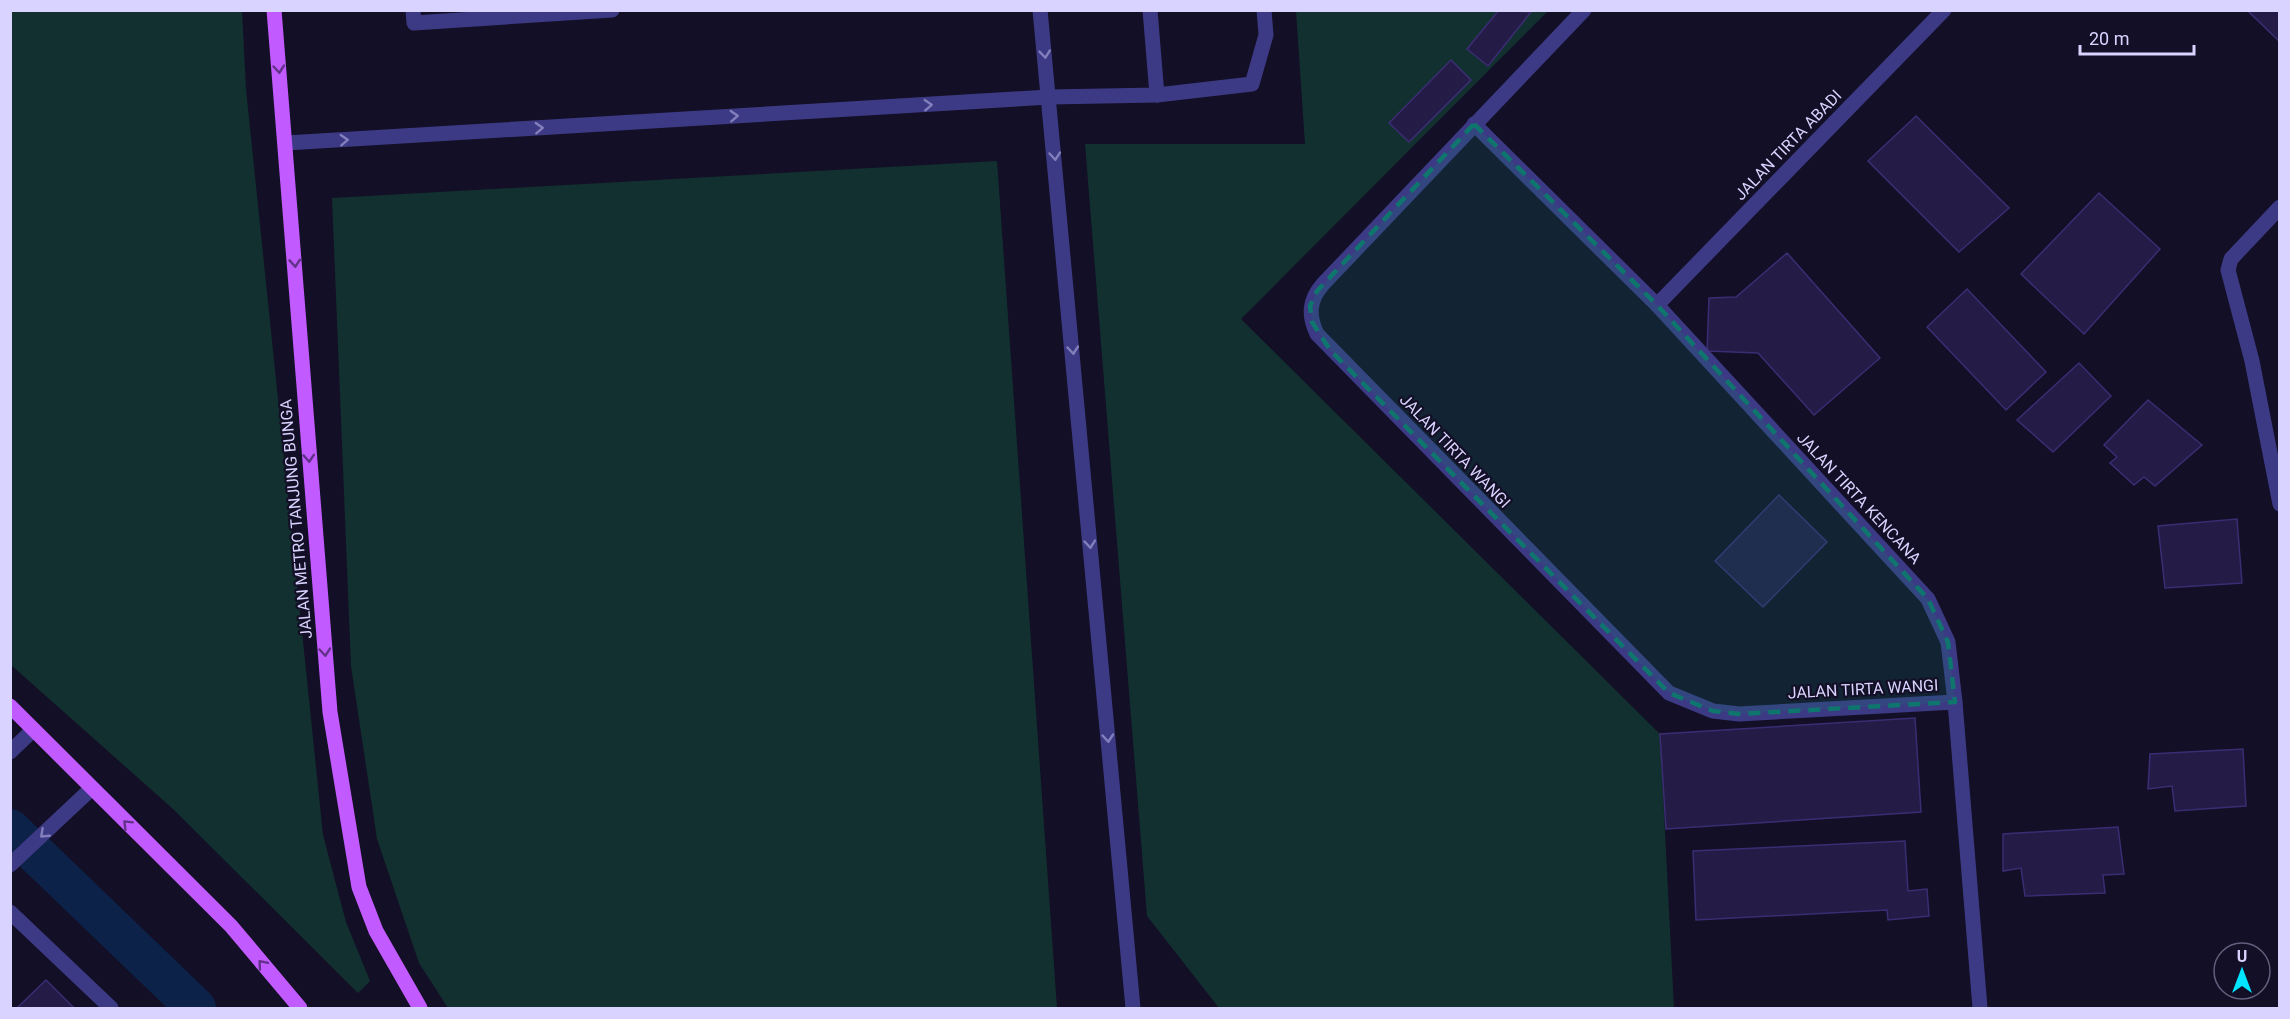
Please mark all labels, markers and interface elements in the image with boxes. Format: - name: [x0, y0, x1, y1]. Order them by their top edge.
- scale bar: [2080, 18, 2194, 56]
- text: 20 m: [2089, 28, 2129, 49]
- one-way arrow: [1038, 49, 1051, 59]
- one-way arrow: [272, 64, 285, 73]
- street label: JALAN TIRTA ABADI: [1731, 86, 1845, 204]
- one-way arrow: [924, 98, 933, 111]
- one-way arrow: [729, 110, 738, 123]
- one-way arrow: [534, 122, 543, 135]
- one-way arrow: [340, 133, 349, 146]
- one-way arrow: [1048, 151, 1061, 160]
- one-way arrow: [288, 259, 301, 268]
- one-way arrow: [1066, 345, 1079, 354]
- street label: JALAN TIRTA WANGI: [1396, 390, 1514, 512]
- street label: JALAN METRO TANJUNG BUNGA: [276, 398, 316, 640]
- street label: JALAN TIRTA KENCANA: [1793, 428, 1925, 568]
- one-way arrow: [302, 453, 315, 462]
- one-way arrow: [1083, 539, 1096, 549]
- one-way arrow: [318, 648, 331, 657]
- street label: JALAN TIRTA WANGI: [1787, 676, 1939, 702]
- one-way arrow: [1101, 734, 1114, 743]
- one-way arrow: [123, 820, 133, 831]
- one-way arrow: [40, 827, 51, 838]
- north arrow: [2212, 941, 2272, 1001]
- text: U: [2237, 947, 2247, 966]
- one-way arrow: [259, 960, 270, 971]

